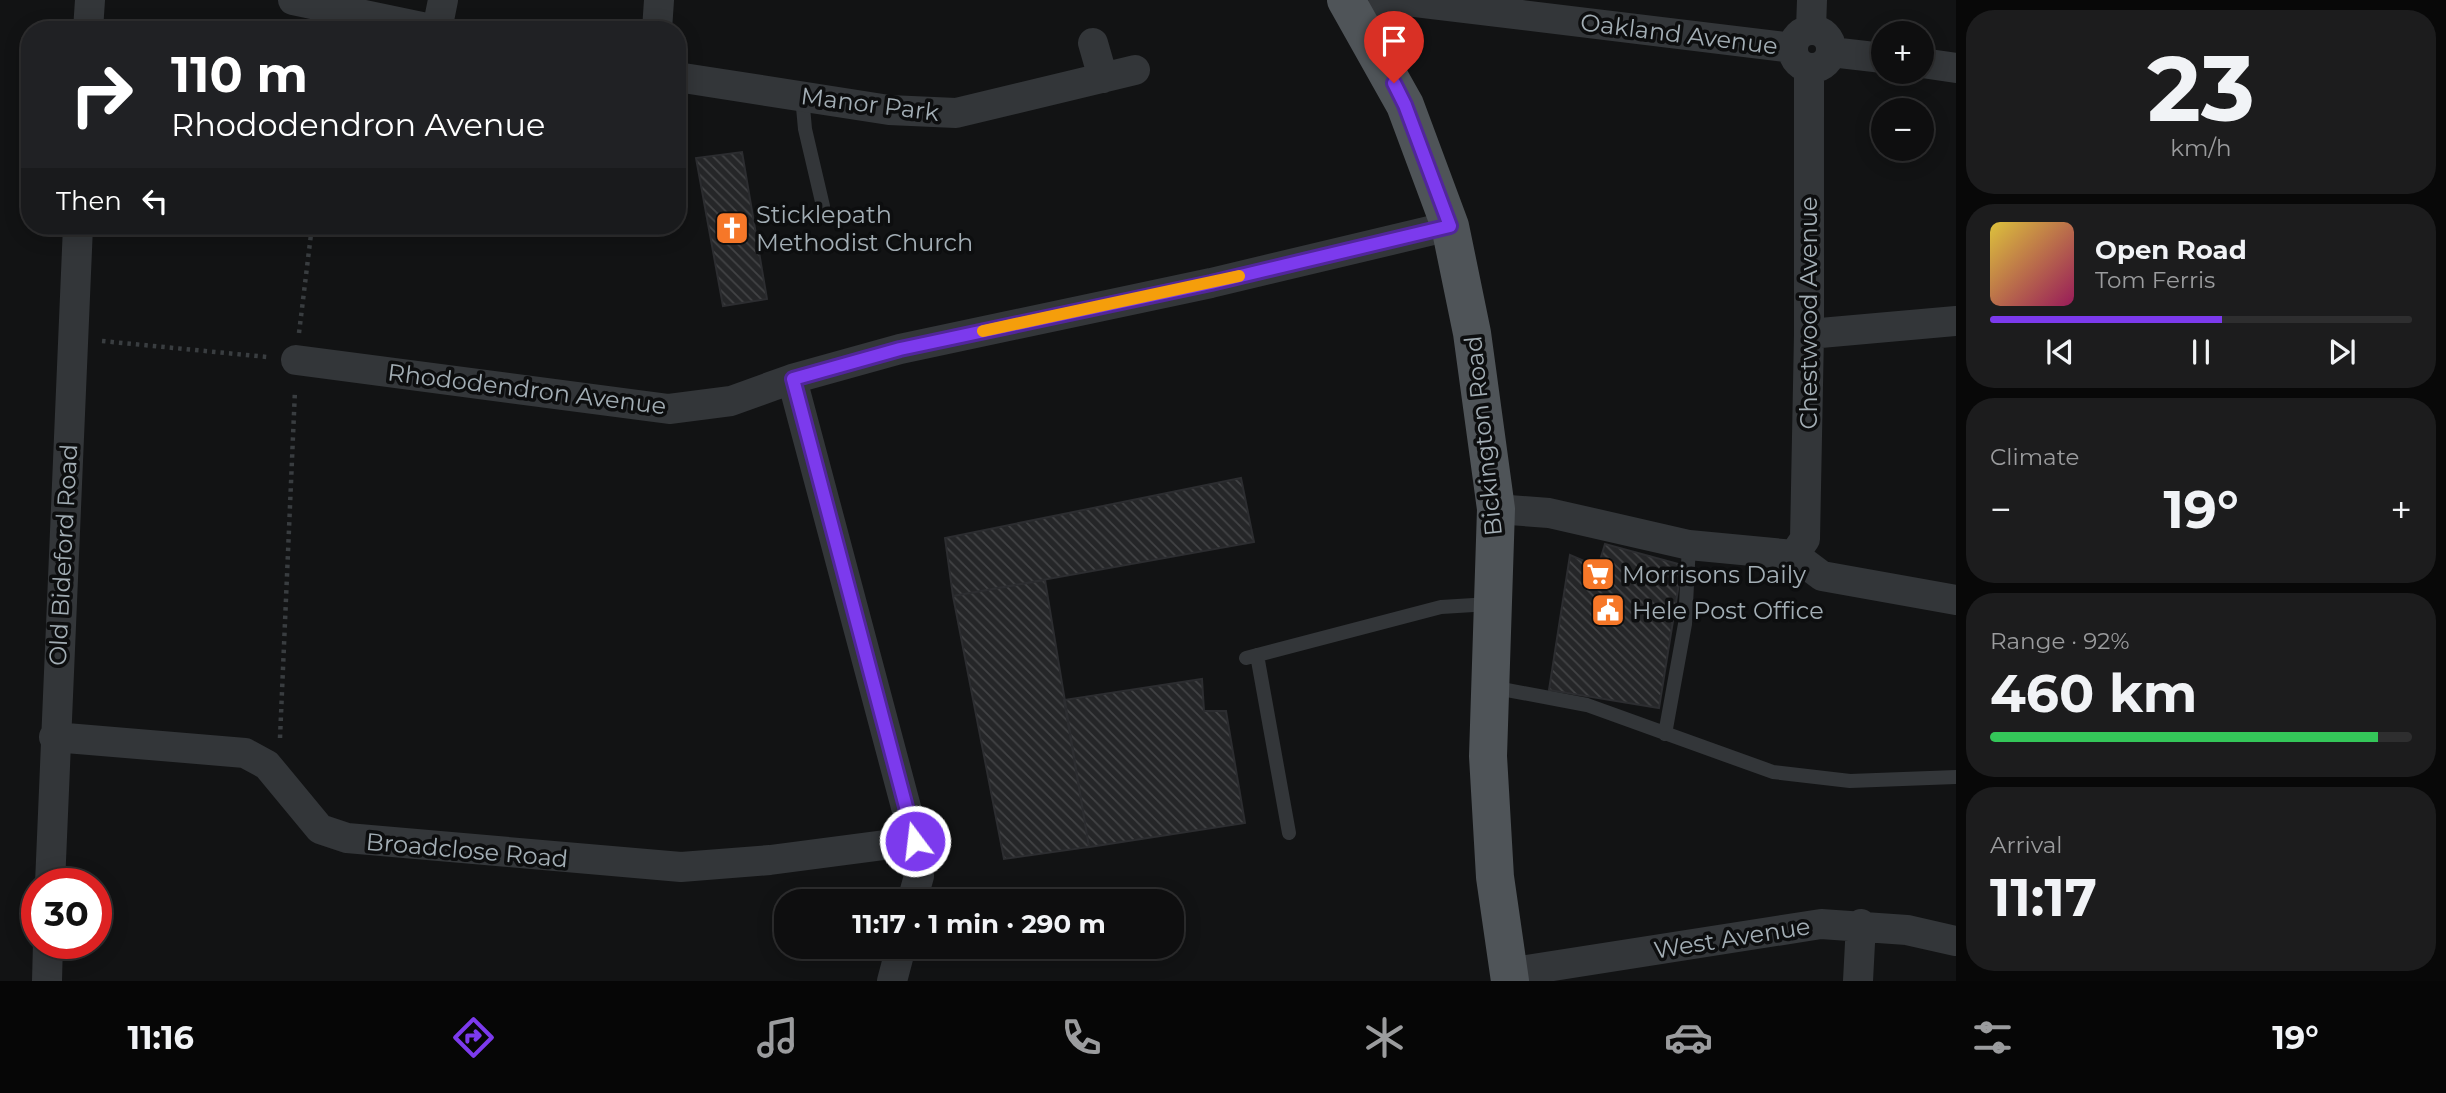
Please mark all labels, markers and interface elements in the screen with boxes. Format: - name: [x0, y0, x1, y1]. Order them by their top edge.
- street label: Oakland Avenue: [1579, 8, 1779, 60]
- pin: [1364, 11, 1424, 83]
- map controls: [1871, 21, 1934, 161]
- button: +: [1871, 21, 1934, 84]
- icon: arrive: [1375, 22, 1413, 60]
- text: 23: [2147, 33, 2255, 144]
- text: 110 m: [171, 45, 308, 104]
- icon: right: [56, 49, 147, 140]
- street label: Manor Park: [799, 81, 941, 127]
- button: −: [1871, 98, 1934, 161]
- text: Rhododendron Avenue: [171, 105, 545, 144]
- text: km/h: [2170, 134, 2232, 162]
- icon: left: [136, 182, 174, 220]
- text: Then: [56, 185, 122, 217]
- street label: Chestwood Avenue: [1794, 197, 1823, 429]
- place label: Sticklepath Methodist Church: [756, 200, 973, 257]
- church icon: Sticklepath Methodist Church: [713, 209, 751, 247]
- text: Open Road: [2095, 234, 2247, 266]
- text: Tom Ferris: [2095, 266, 2215, 294]
- icon: previous: [2041, 333, 2079, 371]
- icon: pause: [2182, 333, 2220, 371]
- icon: next: [2323, 333, 2361, 371]
- street label: Bickington Road: [1458, 335, 1508, 537]
- street label: Rhododendron Avenue: [386, 358, 668, 420]
- street label: Old Bideford Road: [43, 443, 83, 667]
- text: Climate: [1990, 443, 2079, 471]
- text: 19°: [2163, 478, 2239, 541]
- text: −: [1990, 486, 2012, 533]
- text: +: [2390, 486, 2412, 533]
- supermarket icon: Morrisons Daily: [1579, 555, 1617, 593]
- place label: Morrisons Daily: [1622, 560, 1806, 589]
- public building icon: Hele Post Office: [1589, 591, 1627, 629]
- place label: Hele Post Office: [1632, 596, 1824, 625]
- text: Range · 92%: [1990, 627, 2130, 655]
- text: 460 km: [1990, 662, 2197, 725]
- position arrow: [878, 804, 952, 878]
- street label: Broadclose Road: [365, 827, 569, 873]
- text: Arrival: [1990, 831, 2063, 859]
- text: 11:17: [1990, 866, 2097, 929]
- speed limit sign: 30: [21, 868, 112, 959]
- text: 11:17 · 1 min · 290 m: [852, 908, 1106, 940]
- street label: West Avenue: [1652, 911, 1812, 965]
- icon: directions: [449, 1013, 498, 1062]
- icon: music: [753, 1013, 802, 1062]
- icon: phone: [1057, 1013, 1106, 1062]
- icon: climate: [1360, 1013, 1409, 1062]
- icon: car: [1664, 1013, 1713, 1062]
- icon: filters: [1968, 1013, 2017, 1062]
- text: 11:16: [127, 1018, 194, 1057]
- text: 19°: [2272, 1018, 2319, 1057]

